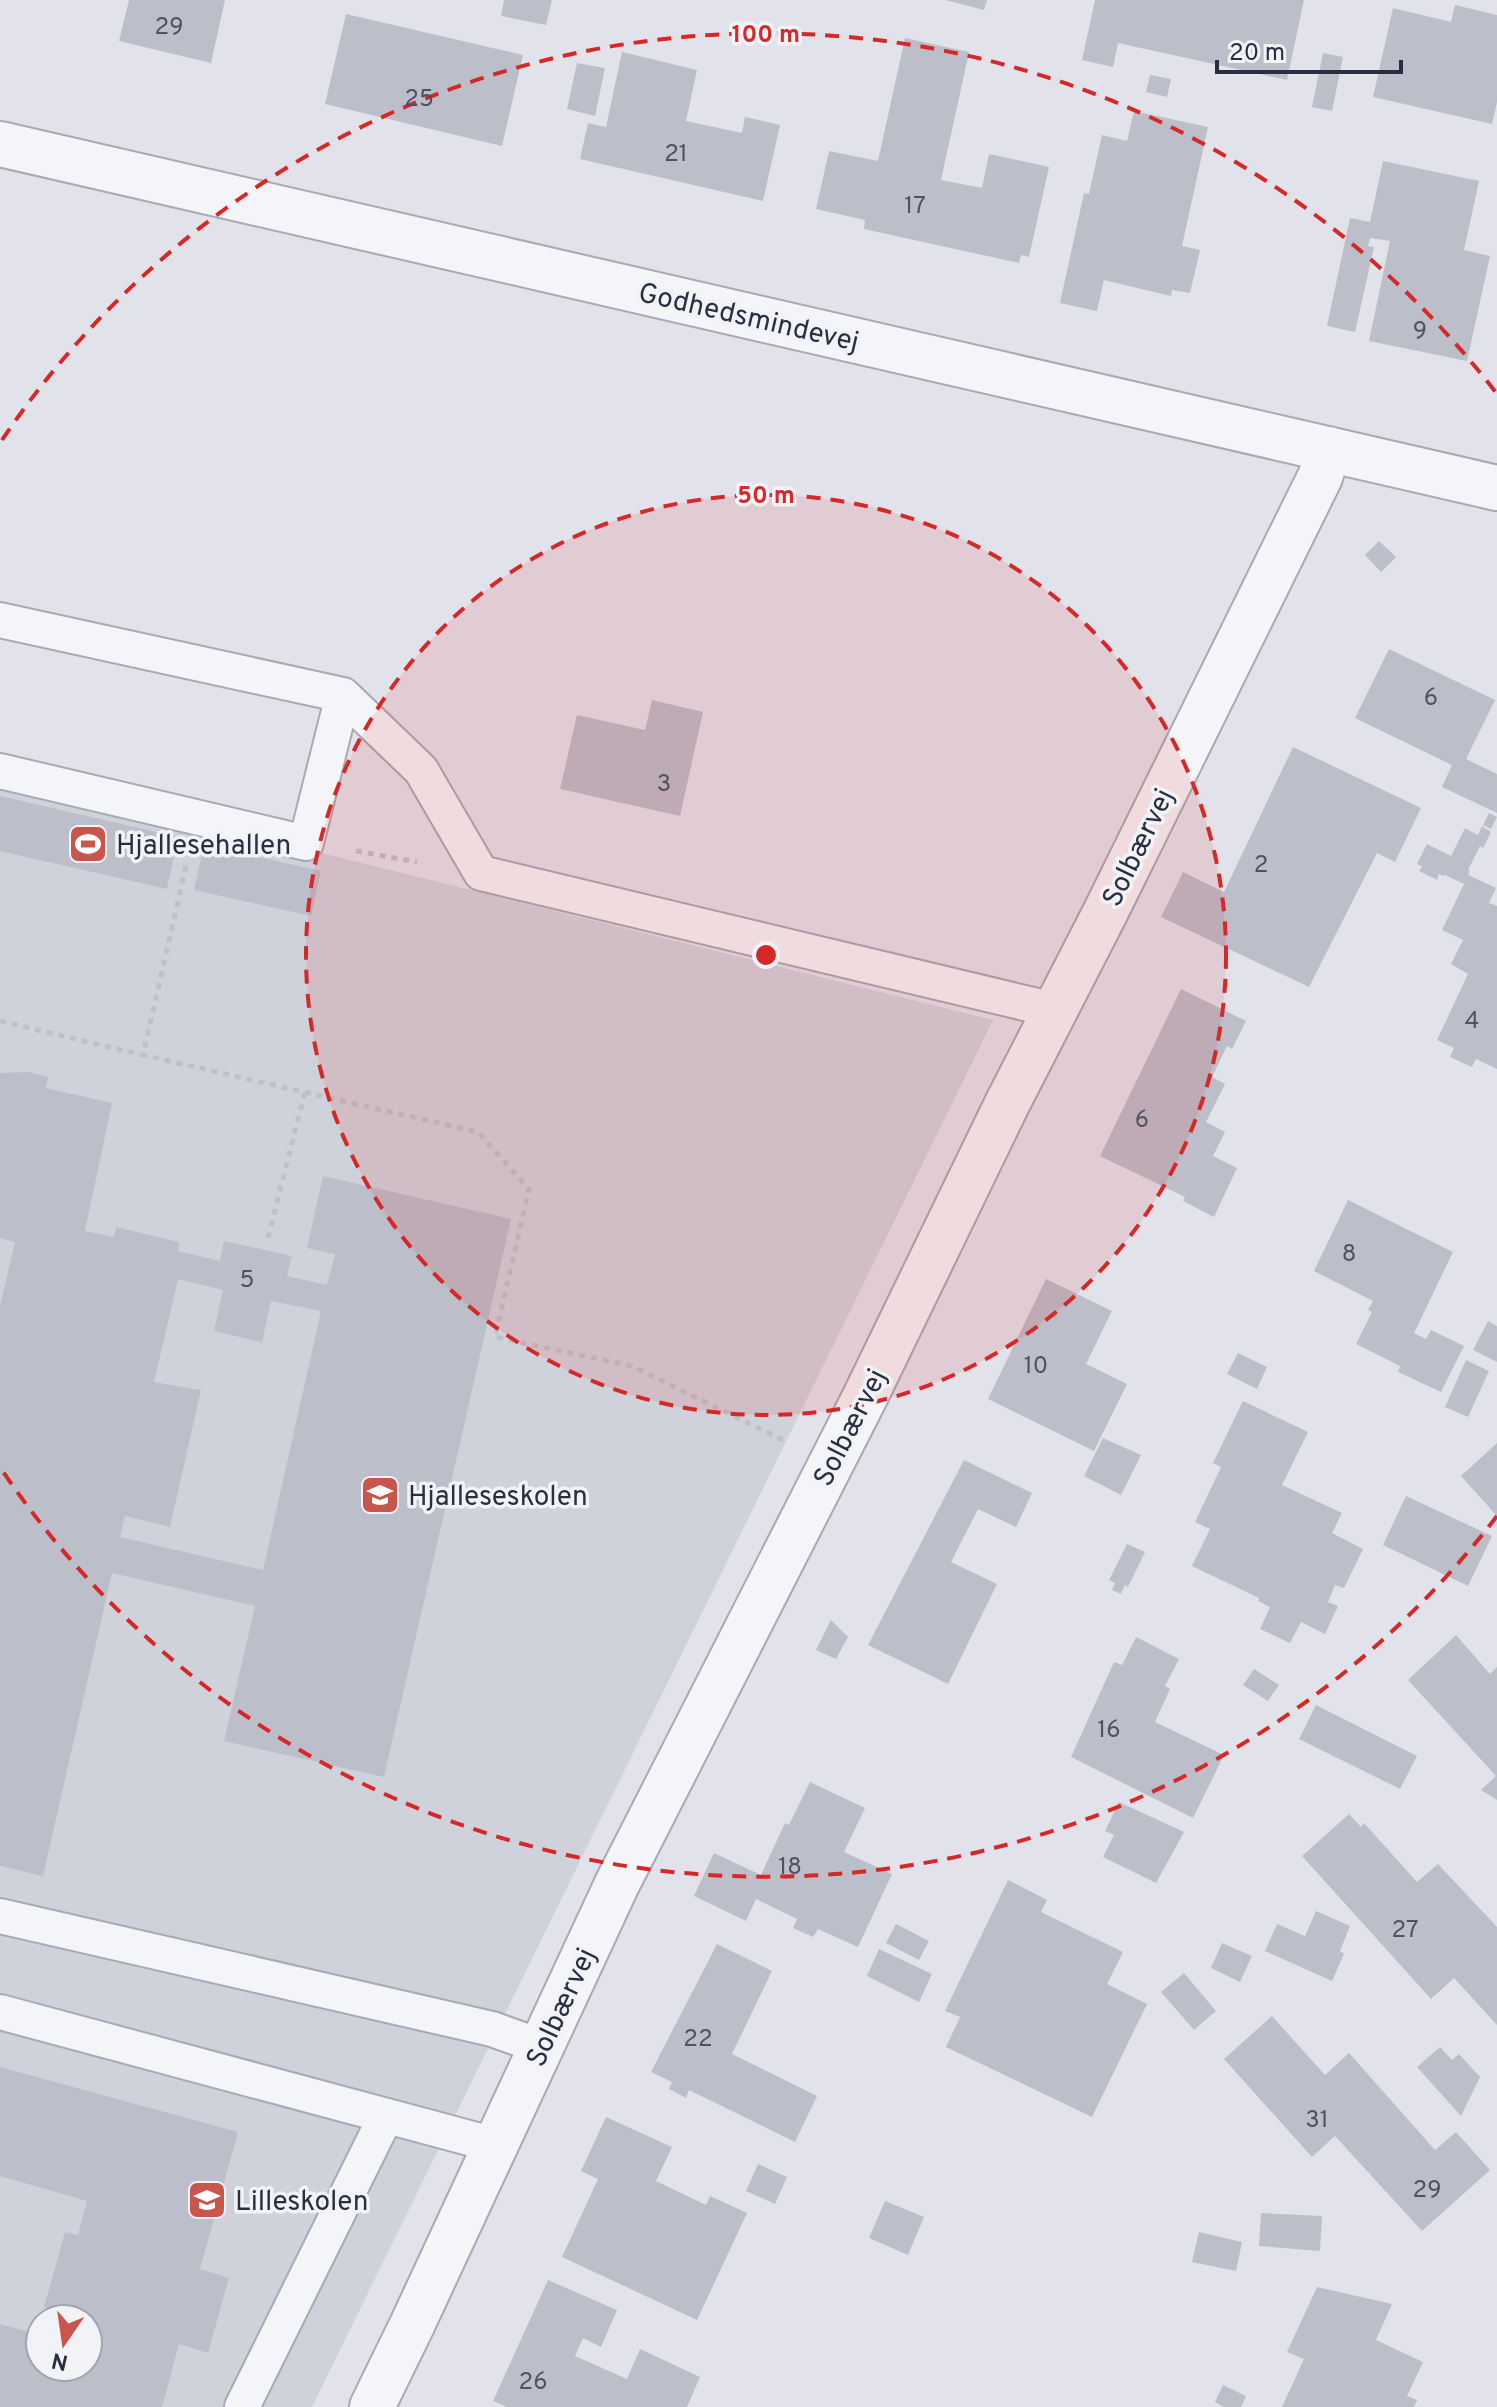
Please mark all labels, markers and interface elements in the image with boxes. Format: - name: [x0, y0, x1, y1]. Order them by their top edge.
- house number: 29: [154, 13, 184, 43]
- text: 100 m: [732, 21, 800, 51]
- scale bar: [1217, 24, 1401, 74]
- text: 20 m: [1229, 39, 1285, 69]
- house number: 25: [404, 85, 434, 115]
- house number: 21: [664, 140, 688, 170]
- house number: 17: [904, 192, 926, 222]
- street label: Godhedsmindevej: [634, 276, 862, 362]
- house number: 9: [1413, 317, 1427, 347]
- text: 50 m: [737, 482, 795, 512]
- house number: 6: [1424, 684, 1438, 714]
- house number: 3: [657, 770, 671, 800]
- street label: Solbærvej: [1096, 783, 1184, 913]
- sports icon: Hjallesehallen: [67, 823, 109, 865]
- place label: Hjallesehallen: [116, 829, 291, 865]
- house number: 2: [1254, 851, 1268, 881]
- centre of rings: [752, 941, 780, 969]
- house number: 4: [1465, 1007, 1479, 1037]
- house number: 6: [1135, 1106, 1149, 1136]
- house number: 8: [1342, 1240, 1356, 1270]
- house number: 5: [240, 1266, 254, 1296]
- house number: 10: [1024, 1352, 1048, 1382]
- street label: Solbærvej: [807, 1364, 897, 1493]
- school or university icon: Hjalleseskolen: [359, 1474, 401, 1516]
- place label: Hjalleseskolen: [408, 1480, 588, 1516]
- house number: 16: [1097, 1716, 1121, 1746]
- house number: 18: [778, 1853, 802, 1883]
- house number: 27: [1392, 1916, 1418, 1946]
- street label: Solbærvej: [520, 1943, 606, 2073]
- house number: 22: [683, 2025, 713, 2055]
- house number: 31: [1305, 2106, 1329, 2136]
- house number: 29: [1412, 2176, 1442, 2206]
- school or university icon: Lilleskolen: [186, 2179, 228, 2221]
- place label: Lilleskolen: [235, 2185, 368, 2221]
- north arrow: [24, 2303, 104, 2383]
- text: N: [49, 2345, 71, 2375]
- house number: 26: [518, 2368, 548, 2398]

